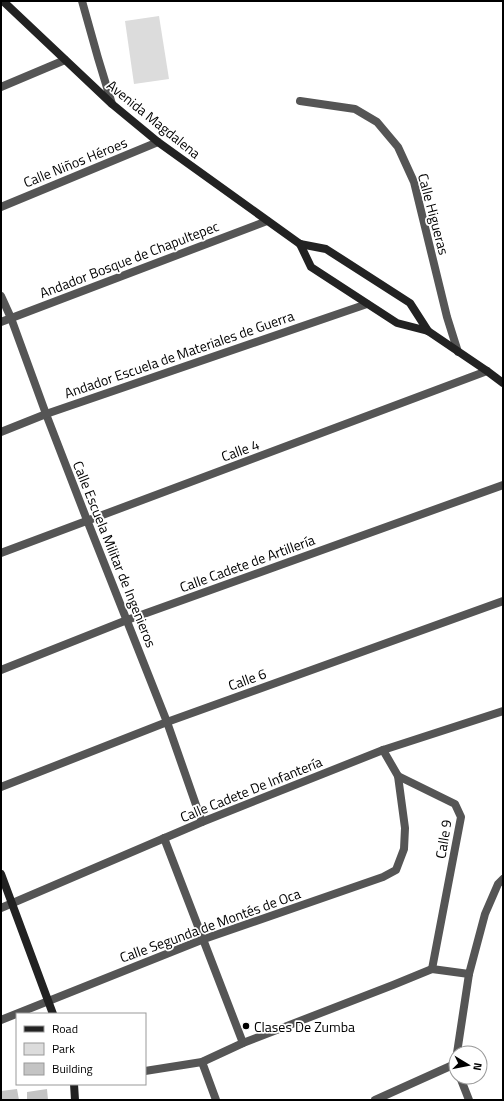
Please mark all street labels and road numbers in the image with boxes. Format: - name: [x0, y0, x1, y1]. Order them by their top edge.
- street label: Avenida Magdalena: [103, 75, 205, 163]
- street label: Calle Niños Héroes: [20, 132, 130, 192]
- street label: Calle Higueras: [413, 171, 455, 257]
- street label: Andador Bosque de Chapultepec: [36, 215, 222, 303]
- street label: Andador Escuela de Materiales de Guerra: [61, 305, 297, 403]
- street label: Calle 4: [218, 433, 262, 467]
- street label: Calle Escuela Militar de Ingenieros: [68, 458, 162, 650]
- street label: Calle Cadete de Artillería: [176, 529, 318, 597]
- street label: Calle 6: [225, 662, 269, 696]
- street label: Calle Cadete De Infantería: [177, 751, 325, 827]
- street label: Calle 9: [430, 818, 456, 860]
- street label: Calle Segunda de Montés de Oca: [117, 882, 303, 968]

